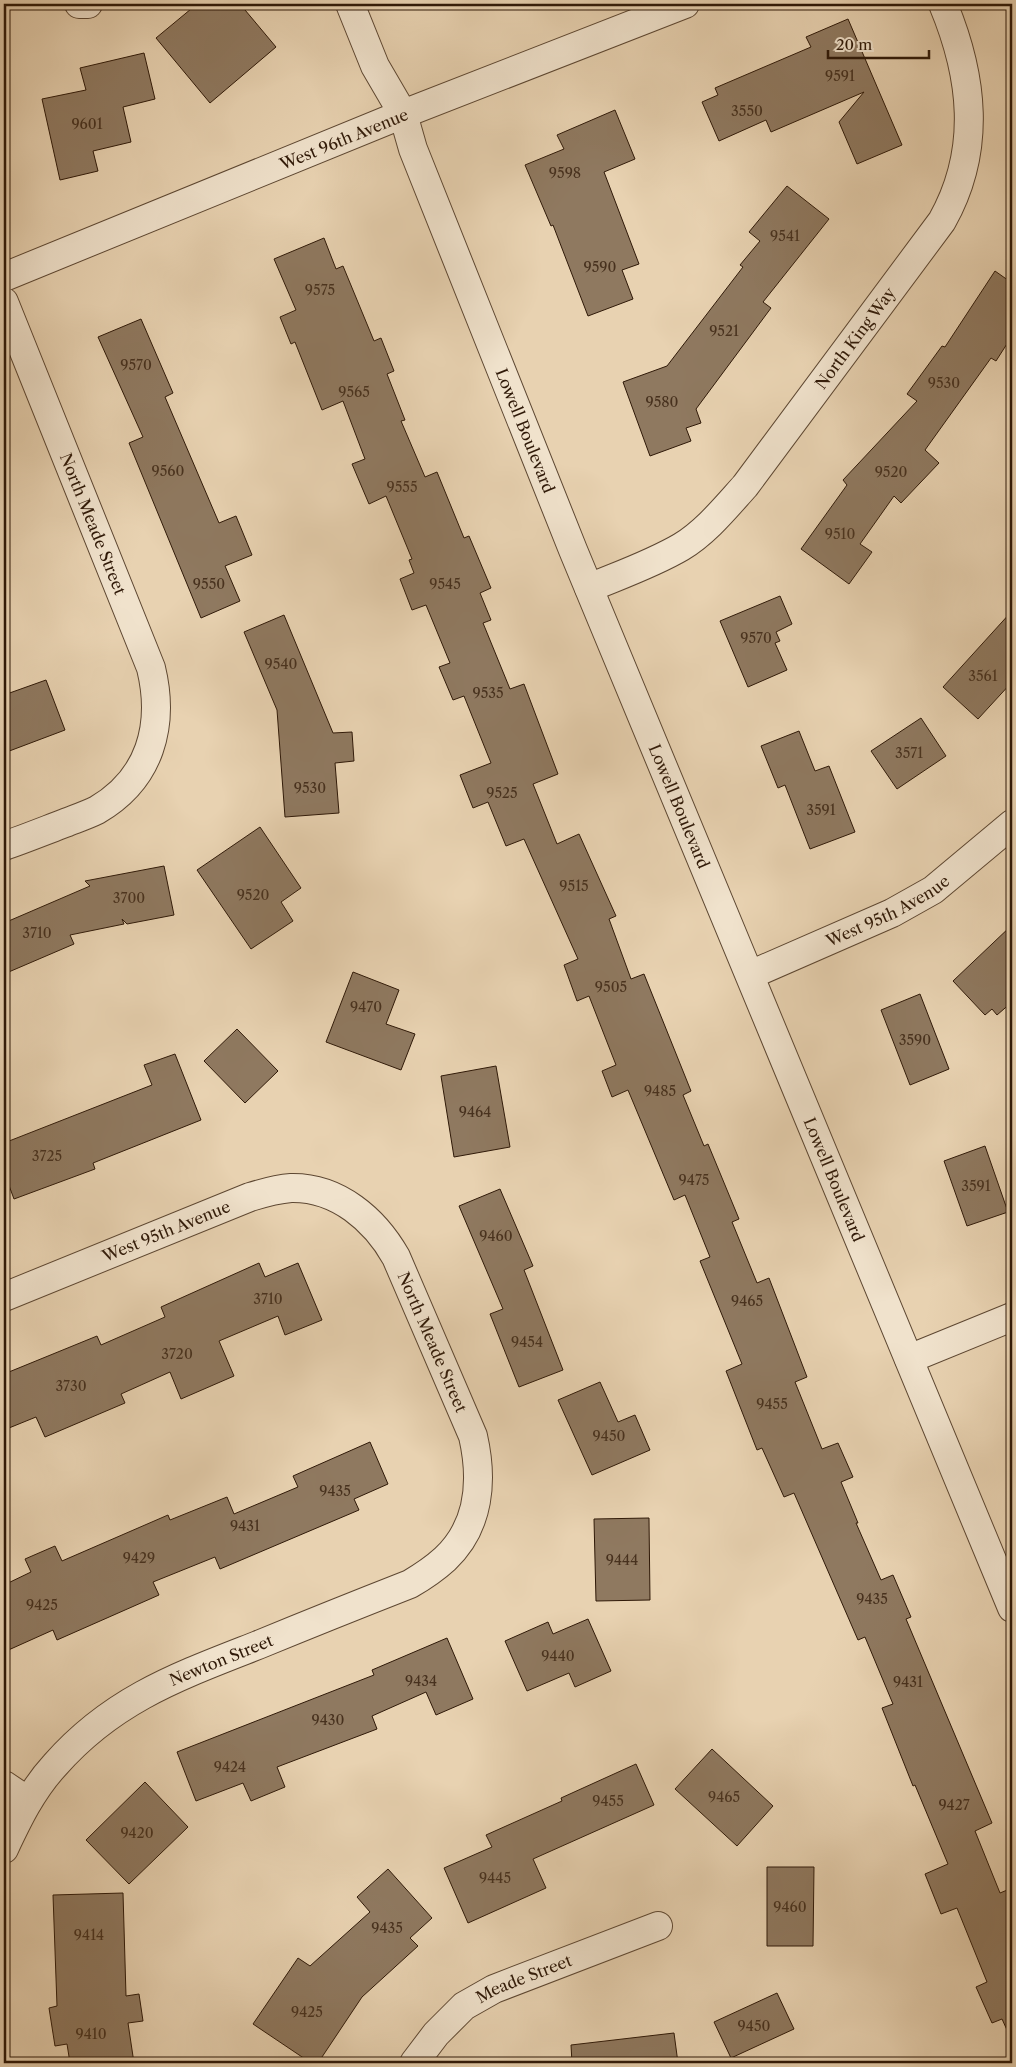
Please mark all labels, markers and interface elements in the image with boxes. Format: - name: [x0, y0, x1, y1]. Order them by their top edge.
- scale bar: [828, 28, 930, 60]
- text: 20 m: [836, 35, 872, 54]
- house number: 9591: [825, 67, 855, 85]
- house number: 3550: [731, 102, 763, 120]
- street label: West 96th Avenue: [276, 104, 411, 174]
- house number: 9601: [71, 115, 103, 133]
- house number: 9598: [549, 164, 581, 182]
- house number: 9541: [770, 227, 800, 245]
- house number: 9590: [584, 258, 617, 276]
- house number: 9575: [305, 281, 335, 299]
- street label: North King Way: [811, 282, 900, 393]
- house number: 9521: [709, 322, 739, 340]
- house number: 9570: [120, 356, 152, 374]
- street label: Lowell Boulevard: [491, 365, 559, 496]
- house number: 9530: [928, 374, 960, 392]
- house number: 9565: [338, 383, 370, 401]
- house number: 9580: [646, 393, 679, 411]
- street label: North Meade Street: [56, 450, 131, 598]
- house number: 9560: [152, 462, 185, 480]
- house number: 9520: [875, 463, 907, 481]
- house number: 9555: [386, 478, 418, 496]
- house number: 9510: [825, 525, 855, 543]
- house number: 9550: [193, 575, 225, 593]
- house number: 9545: [429, 575, 461, 593]
- house number: 9570: [740, 629, 772, 647]
- house number: 9540: [265, 655, 298, 673]
- house number: 3561: [968, 667, 998, 685]
- house number: 9535: [472, 684, 504, 702]
- street label: Lowell Boulevard: [645, 741, 714, 872]
- house number: 3571: [895, 744, 923, 762]
- house number: 9530: [294, 779, 326, 797]
- house number: 9525: [486, 784, 518, 802]
- house number: 3591: [806, 801, 836, 819]
- street label: West 95th Avenue: [822, 871, 953, 951]
- house number: 9515: [559, 877, 589, 895]
- house number: 9520: [237, 886, 269, 904]
- house number: 3700: [113, 889, 145, 907]
- house number: 3710: [22, 924, 52, 942]
- house number: 9505: [595, 978, 627, 996]
- house number: 9470: [350, 998, 382, 1016]
- house number: 3590: [899, 1031, 931, 1049]
- house number: 9485: [644, 1082, 676, 1100]
- house number: 9464: [459, 1103, 491, 1121]
- street label: Lowell Boulevard: [799, 1114, 869, 1245]
- house number: 3725: [32, 1147, 62, 1165]
- house number: 9475: [679, 1171, 709, 1189]
- house number: 3591: [961, 1177, 991, 1195]
- street label: West 95th Avenue: [98, 1196, 233, 1266]
- house number: 9460: [479, 1227, 513, 1245]
- street label: North Meade Street: [394, 1269, 472, 1416]
- house number: 3710: [253, 1290, 283, 1308]
- house number: 9465: [731, 1292, 763, 1310]
- house number: 9454: [511, 1333, 543, 1351]
- house number: 3720: [161, 1345, 193, 1363]
- house number: 3730: [55, 1377, 87, 1395]
- house number: 9455: [756, 1395, 788, 1413]
- house number: 9450: [593, 1427, 626, 1445]
- house number: 9435: [319, 1482, 351, 1500]
- house number: 9431: [230, 1517, 260, 1535]
- house number: 9429: [123, 1549, 155, 1567]
- house number: 9444: [606, 1551, 638, 1569]
- house number: 9435: [856, 1590, 888, 1608]
- house number: 9425: [26, 1596, 58, 1614]
- street label: Newton Street: [166, 1630, 276, 1690]
- house number: 9440: [541, 1647, 575, 1665]
- house number: 9434: [405, 1672, 437, 1690]
- house number: 9431: [893, 1673, 923, 1691]
- house number: 9430: [312, 1711, 345, 1729]
- house number: 9424: [214, 1758, 246, 1776]
- house number: 9465: [708, 1788, 740, 1806]
- house number: 9455: [592, 1792, 624, 1810]
- house number: 9427: [938, 1796, 970, 1814]
- house number: 9420: [120, 1824, 154, 1842]
- house number: 9445: [479, 1869, 511, 1887]
- house number: 9460: [773, 1898, 807, 1916]
- house number: 9435: [371, 1919, 403, 1937]
- house number: 9414: [74, 1926, 104, 1944]
- street label: Meade Street: [472, 1950, 575, 2007]
- house number: 9425: [291, 2003, 323, 2021]
- house number: 9450: [738, 2017, 771, 2035]
- house number: 9410: [75, 2025, 107, 2043]

